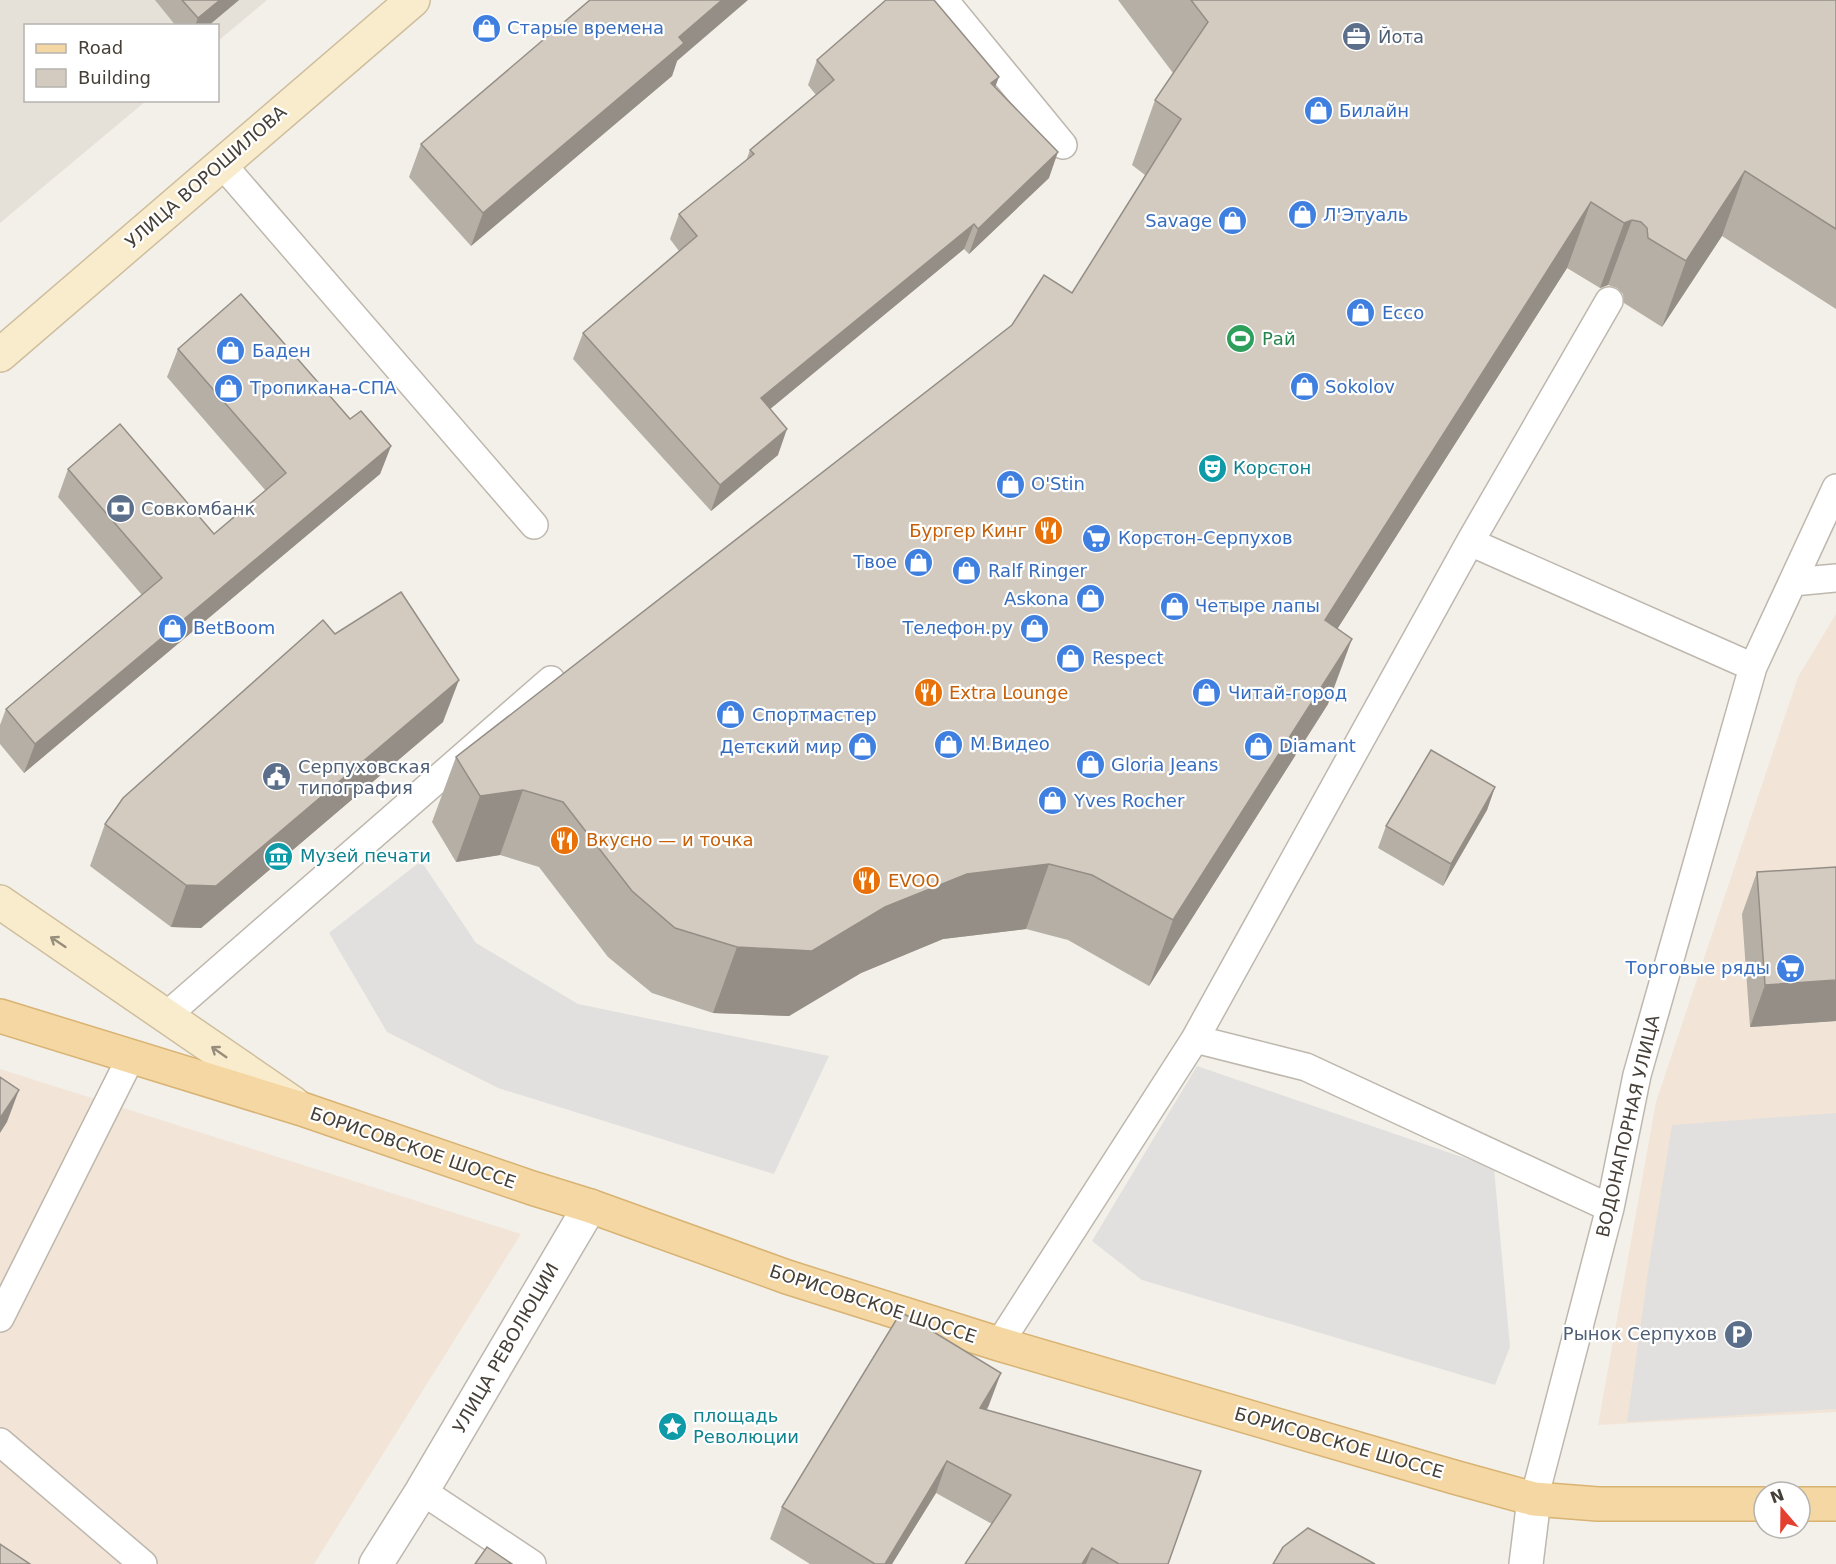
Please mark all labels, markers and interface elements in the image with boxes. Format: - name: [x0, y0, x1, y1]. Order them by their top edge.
- shop icon: Старые времена: [470, 12, 502, 44]
- place label: Старые времена: [507, 17, 664, 38]
- office icon: Йота: [1341, 21, 1373, 53]
- legend: [24, 24, 219, 102]
- place label: Йота: [1378, 26, 1424, 47]
- text: Road: [78, 37, 123, 58]
- text: Building: [78, 67, 151, 88]
- shop icon: Билайн: [1302, 95, 1334, 127]
- street label: УЛИЦА ВОРОШИЛОВА: [121, 100, 291, 252]
- place label: Билайн: [1339, 100, 1409, 121]
- shop icon: Л'Этуаль: [1286, 199, 1318, 231]
- place label: Л'Этуаль: [1323, 204, 1408, 225]
- shop icon: Savage: [1217, 205, 1249, 237]
- place label: Savage: [1145, 210, 1212, 231]
- shop icon: Ecco: [1345, 297, 1377, 329]
- place label: Ecco: [1382, 302, 1424, 323]
- sports icon: Рай: [1225, 323, 1257, 355]
- place label: Рай: [1262, 328, 1296, 349]
- shop icon: Баден: [215, 335, 247, 367]
- place label: Баден: [252, 340, 311, 361]
- shop icon: Sokolov: [1288, 371, 1320, 403]
- shop icon: Тропикана-СПА: [213, 372, 245, 404]
- place label: Sokolov: [1325, 376, 1395, 397]
- place label: Тропикана-СПА: [249, 377, 397, 398]
- theatre icon: Корстон: [1196, 452, 1228, 484]
- place label: Корстон: [1233, 457, 1311, 478]
- shop icon: O'Stin: [994, 468, 1026, 500]
- place label: O'Stin: [1031, 473, 1085, 494]
- bank icon: Совкомбанк: [104, 493, 136, 525]
- place label: Совкомбанк: [141, 498, 256, 519]
- restaurant icon: Бургер Кинг: [1032, 515, 1064, 547]
- place label: Бургер Кинг: [909, 520, 1027, 541]
- supermarket icon: Корстон-Серпухов: [1081, 522, 1113, 554]
- place label: Корстон-Серпухов: [1118, 527, 1293, 548]
- shop icon: Твое: [902, 546, 934, 578]
- place label: Твое: [852, 551, 897, 572]
- shop icon: Ralf Ringer: [951, 555, 983, 587]
- place label: Ralf Ringer: [988, 560, 1088, 581]
- shop icon: Askona: [1074, 583, 1106, 615]
- place label: Askona: [1004, 588, 1069, 609]
- shop icon: Четыре лапы: [1158, 590, 1190, 622]
- place label: Четыре лапы: [1195, 595, 1320, 616]
- shop icon: BetBoom: [156, 612, 188, 644]
- shop icon: Телефон.ру: [1018, 612, 1050, 644]
- place label: BetBoom: [193, 617, 275, 638]
- place label: Телефон.ру: [901, 617, 1013, 638]
- shop icon: Respect: [1055, 642, 1087, 674]
- place label: Respect: [1092, 647, 1164, 668]
- restaurant icon: Extra Lounge: [912, 677, 944, 709]
- shop icon: Читай-город: [1191, 677, 1223, 709]
- place label: Extra Lounge: [949, 682, 1068, 703]
- place label: Читай-город: [1228, 682, 1347, 703]
- shop icon: Спортмастер: [715, 699, 747, 731]
- place label: Спортмастер: [752, 704, 877, 725]
- shop icon: М.Видео: [933, 728, 965, 760]
- shop icon: Diamant: [1242, 730, 1274, 762]
- shop icon: Детский мир: [847, 731, 879, 763]
- place label: М.Видео: [970, 733, 1050, 754]
- place label: Diamant: [1279, 735, 1356, 756]
- place label: Детский мир: [720, 736, 842, 757]
- shop icon: Gloria Jeans: [1074, 749, 1106, 781]
- place label: Gloria Jeans: [1111, 754, 1218, 775]
- place label: Серпуховская типография: [298, 756, 430, 798]
- public building icon: Серпуховская типография: [261, 761, 293, 793]
- shop icon: Yves Rocher: [1037, 785, 1069, 817]
- place label: Yves Rocher: [1073, 790, 1185, 811]
- restaurant icon: Вкусно — и точка: [549, 824, 581, 856]
- place label: Вкусно — и точка: [586, 829, 753, 850]
- museum icon: Музей печати: [263, 840, 295, 872]
- place label: Музей печати: [300, 845, 431, 866]
- restaurant icon: EVOO: [851, 865, 883, 897]
- place label: EVOO: [888, 870, 940, 891]
- one-way arrow: [50, 936, 67, 948]
- supermarket icon: Торговые ряды: [1775, 952, 1807, 984]
- place label: Торговые ряды: [1625, 957, 1770, 978]
- street label: ВОДОНАПОРНАЯ УЛИЦА: [1592, 1012, 1663, 1239]
- one-way arrow: [211, 1046, 227, 1058]
- street label: БОРИСОВСКОЕ ШОССЕ: [307, 1102, 519, 1193]
- street label: УЛИЦА РЕВОЛЮЦИИ: [448, 1259, 563, 1436]
- street label: БОРИСОВСКОЕ ШОССЕ: [767, 1260, 979, 1347]
- parking icon: Рынок Серпухов: [1722, 1318, 1754, 1350]
- place label: Рынок Серпухов: [1563, 1323, 1717, 1344]
- street label: БОРИСОВСКОЕ ШОССЕ: [1232, 1403, 1446, 1482]
- place label: площадь Революции: [693, 1405, 799, 1447]
- place icon: площадь Революции: [656, 1410, 688, 1442]
- north arrow: [1752, 1480, 1812, 1540]
- text: N: [1767, 1485, 1787, 1508]

